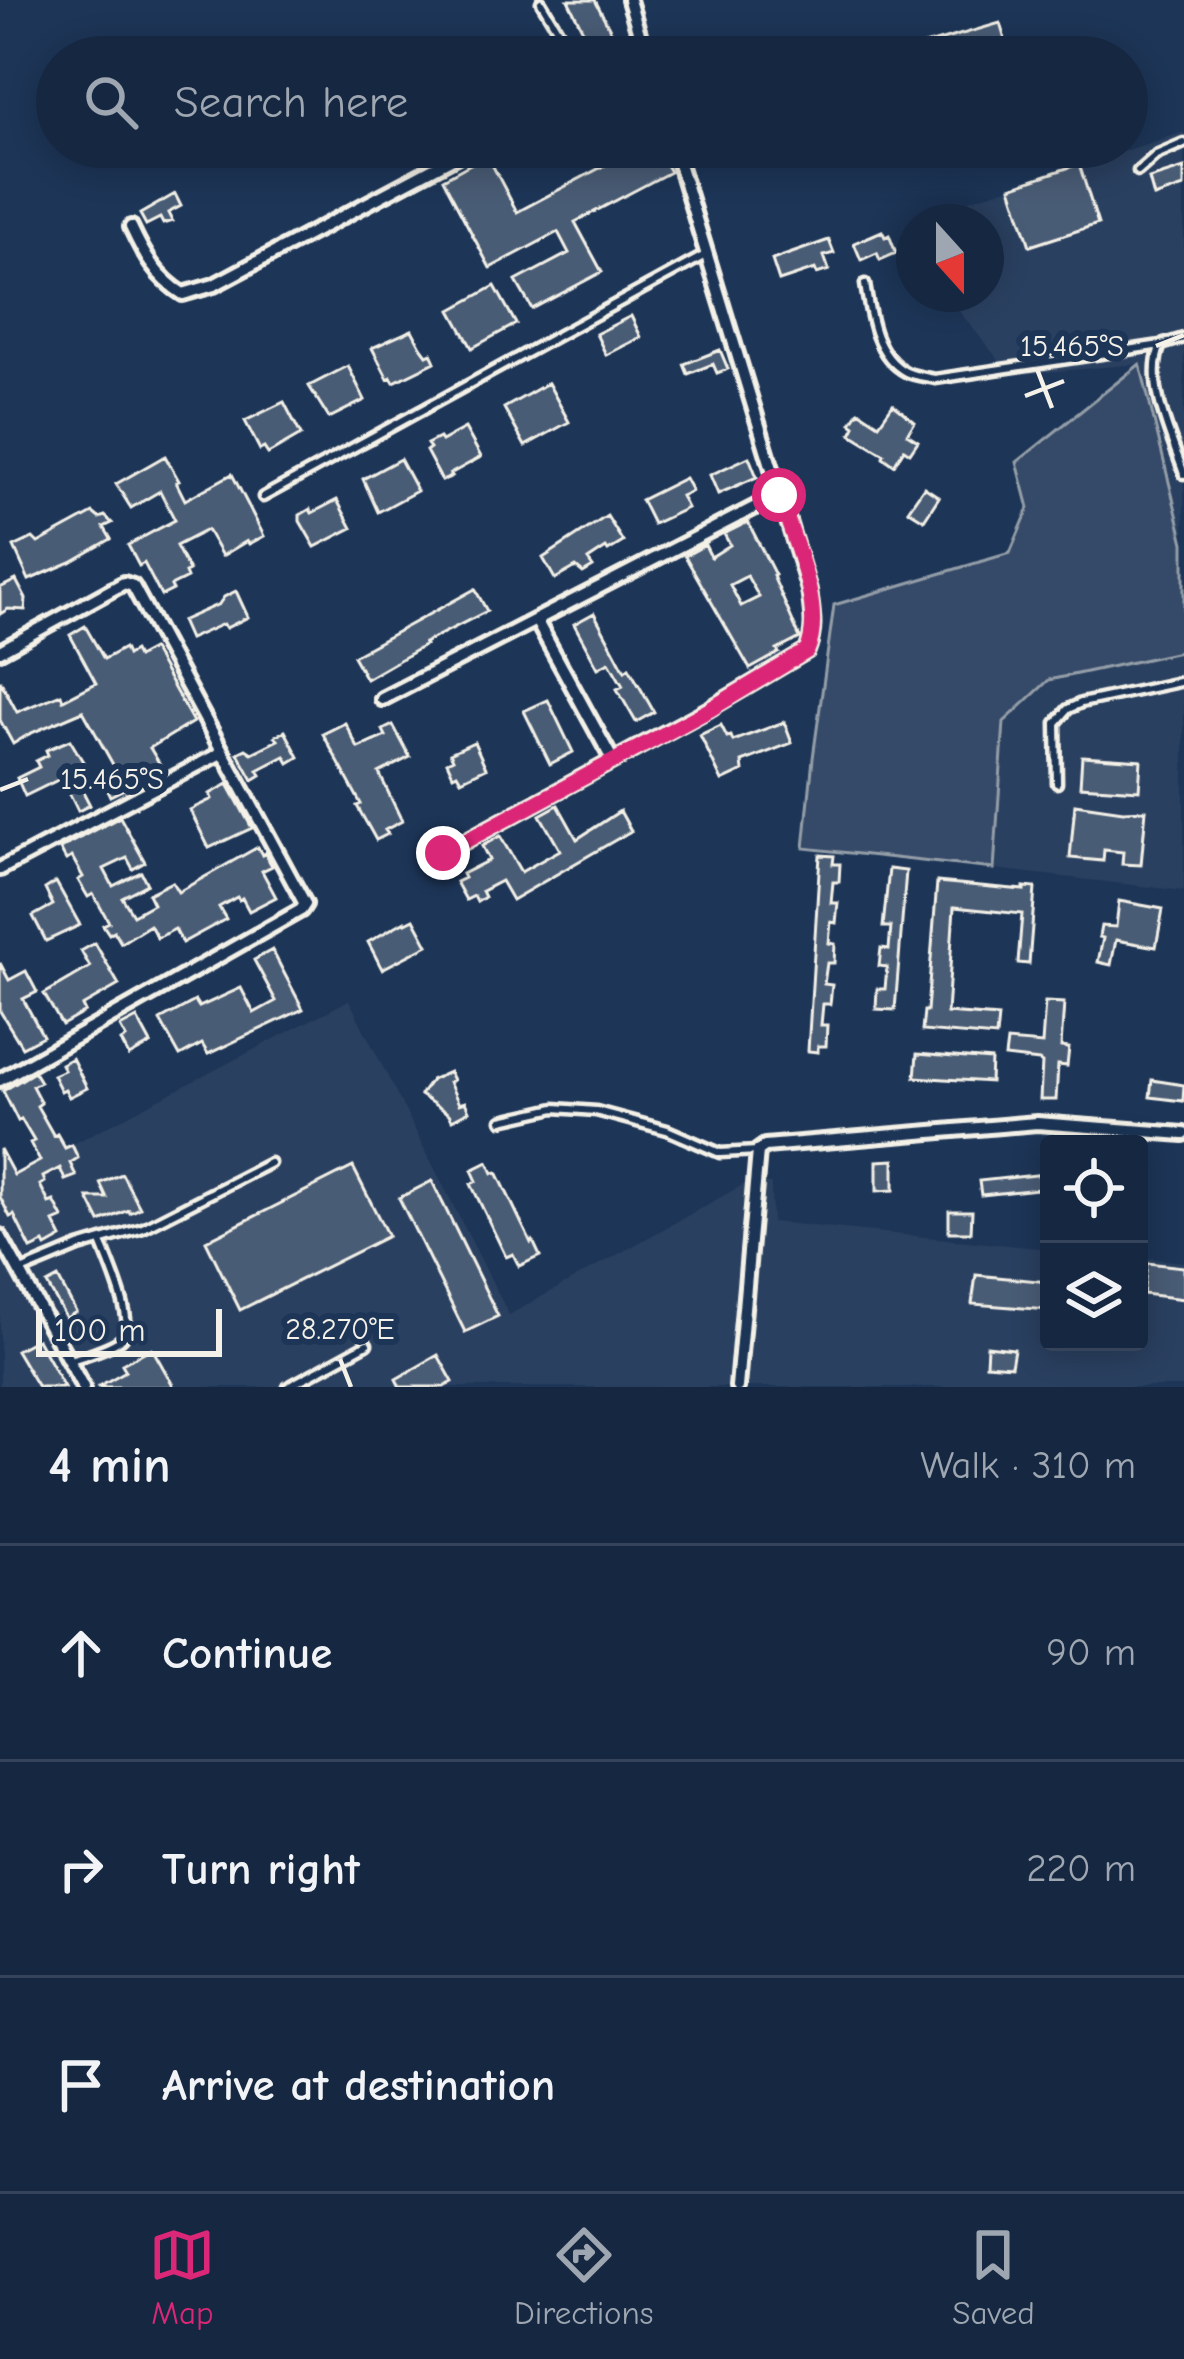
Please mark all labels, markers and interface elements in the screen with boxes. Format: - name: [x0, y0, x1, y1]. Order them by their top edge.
- search box: [36, 36, 1148, 168]
- icon: search: [78, 69, 144, 135]
- text: Search here: [174, 76, 408, 128]
- north arrow: [896, 204, 1004, 312]
- text: 15.465°S: [1020, 329, 1124, 364]
- route start: [752, 468, 806, 522]
- text: 15.465°S: [60, 762, 164, 797]
- route end: [416, 826, 470, 880]
- map controls: [1040, 1135, 1148, 1351]
- button: locate: [1040, 1135, 1148, 1243]
- button: layers: [1040, 1243, 1148, 1351]
- scale bar: [36, 1303, 222, 1356]
- text: 100 m: [54, 1311, 146, 1349]
- text: 28.270°E: [285, 1312, 395, 1347]
- text: 4 min: [48, 1436, 171, 1495]
- text: Walk · 310 m: [920, 1443, 1136, 1488]
- icon: ahead: [48, 1620, 114, 1686]
- text: Continue: [162, 1627, 332, 1679]
- text: 90 m: [1046, 1630, 1136, 1675]
- icon: right: [48, 1836, 114, 1902]
- text: Turn right: [162, 1843, 360, 1895]
- text: 220 m: [1026, 1846, 1136, 1891]
- icon: arrive: [48, 2052, 114, 2118]
- text: Arrive at destination: [162, 2059, 555, 2111]
- tab: Map: [149, 2222, 215, 2332]
- tab: Directions: [514, 2222, 654, 2332]
- tab: Saved: [952, 2222, 1035, 2332]

